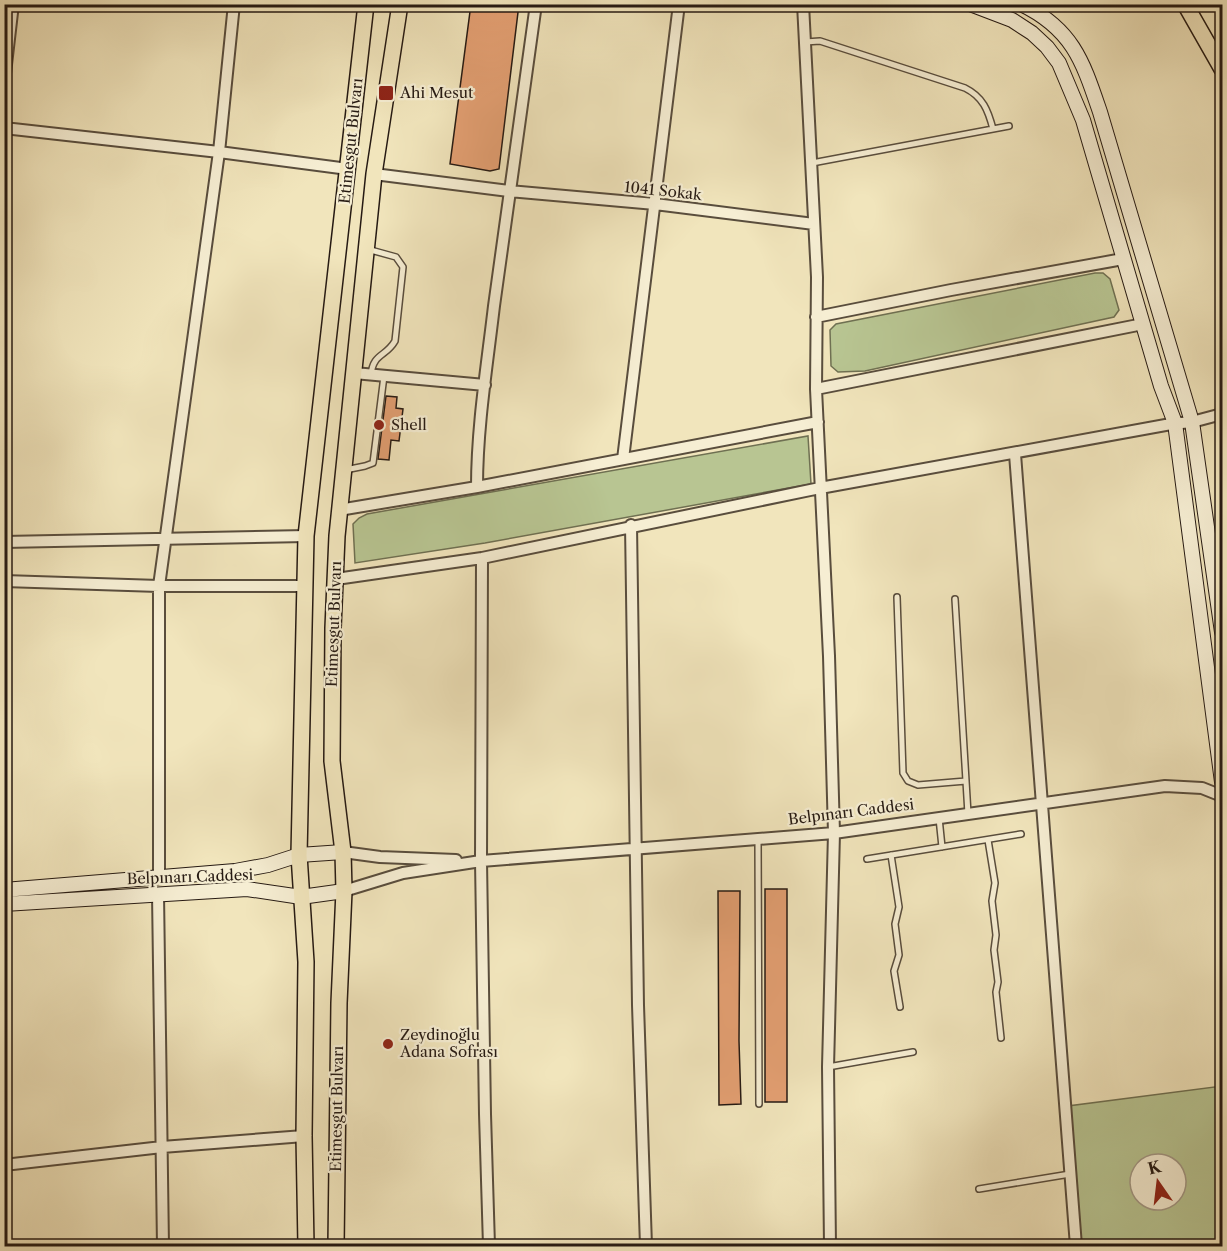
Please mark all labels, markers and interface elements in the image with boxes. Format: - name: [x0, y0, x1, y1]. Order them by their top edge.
- street label: Etimesgut Bulvarı: [334, 77, 367, 205]
- place label: Ahi Mesut: [399, 83, 474, 102]
- marker: Ahi Mesut: [377, 84, 395, 102]
- street label: 1041 Sokak: [623, 177, 704, 204]
- place label: Shell: [391, 415, 427, 434]
- marker: Shell: [372, 418, 386, 432]
- street label: Etimesgut Bulvarı: [322, 560, 345, 687]
- street label: Belpınarı Caddesi: [787, 794, 915, 829]
- street label: Belpınarı Caddesi: [126, 865, 254, 888]
- place label: Zeydinoğlu Adana Sofrası: [399, 1025, 498, 1061]
- marker: Zeydinoğlu Adana Sofrası: [381, 1037, 395, 1051]
- street label: Etimesgut Bulvarı: [326, 1045, 347, 1172]
- north arrow: [1128, 1152, 1188, 1212]
- text: K: [1146, 1156, 1164, 1179]

